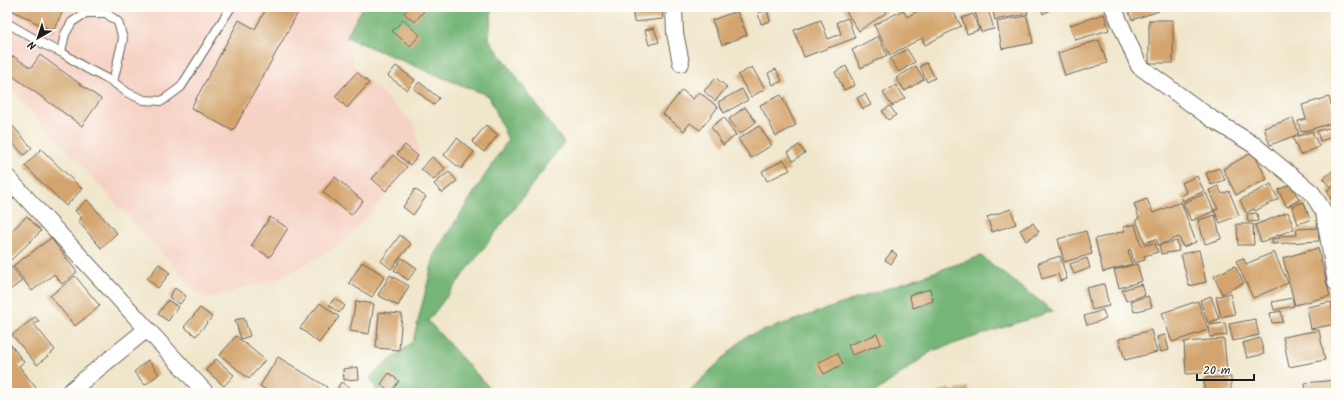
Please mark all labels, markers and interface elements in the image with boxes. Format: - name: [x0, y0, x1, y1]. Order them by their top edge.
- north arrow: [18, 18, 58, 58]
- text: N: [24, 36, 41, 54]
- scale bar: [1197, 356, 1254, 382]
- text: 20 m: [1203, 361, 1231, 380]

